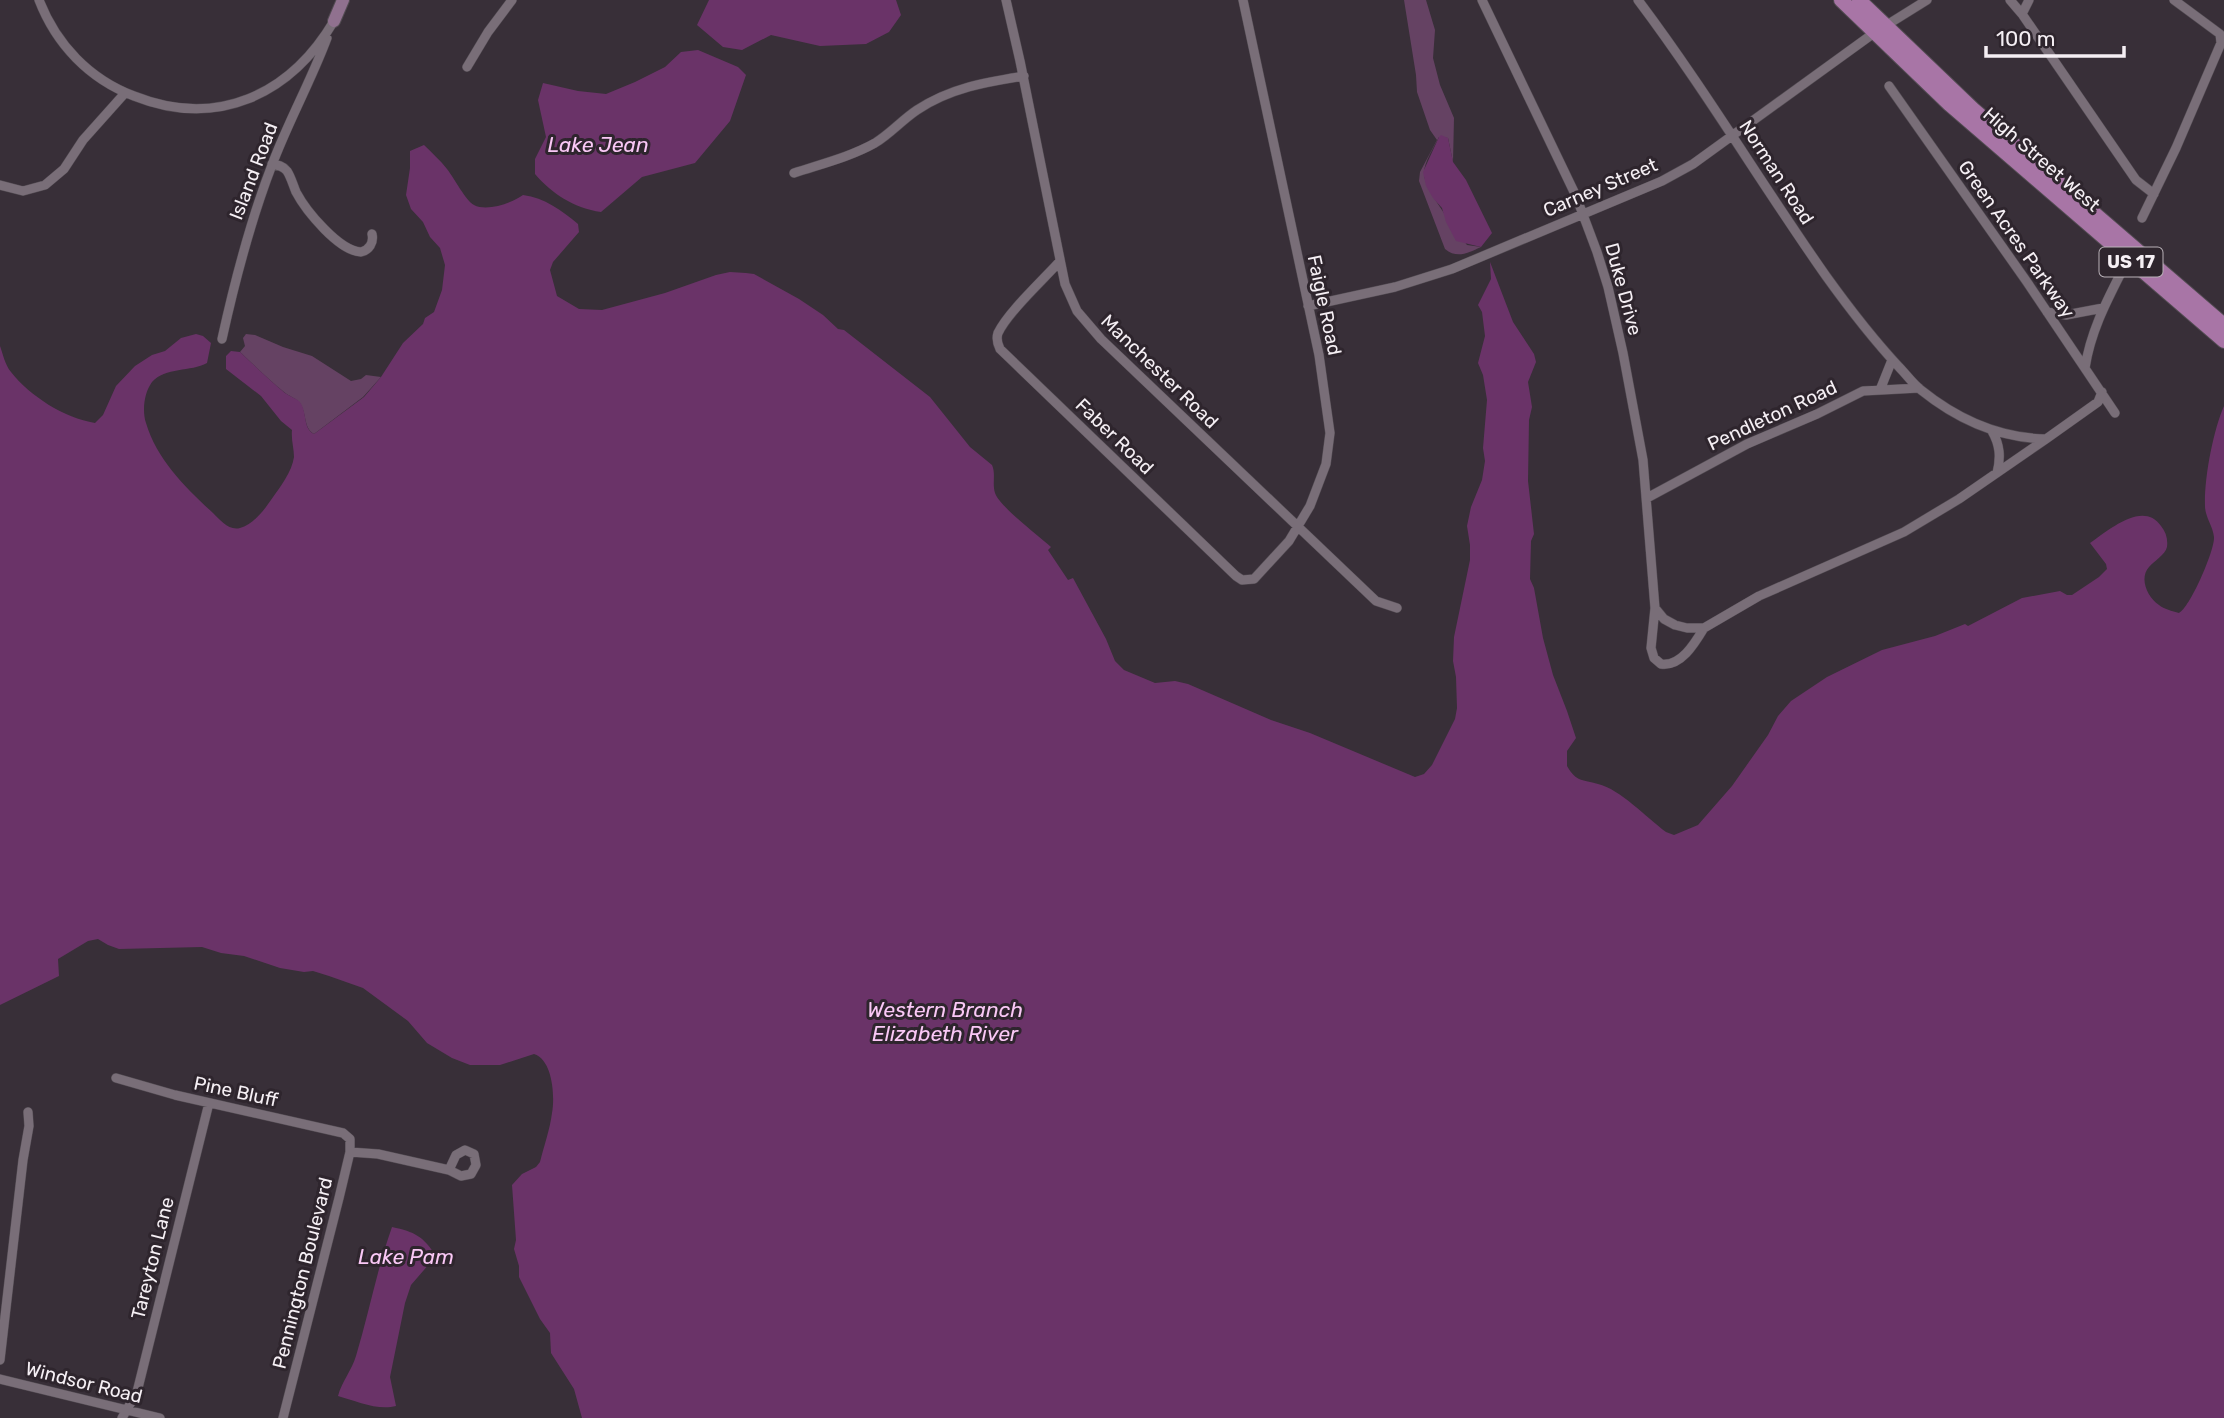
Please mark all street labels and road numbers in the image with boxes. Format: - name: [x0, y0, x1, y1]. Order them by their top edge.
- street label: High Street West: [1978, 102, 2105, 217]
- street label: Norman Road: [1734, 116, 1819, 229]
- street label: Island Road: [224, 119, 283, 223]
- street label: Carney Street: [1540, 153, 1661, 222]
- street label: Green Acres Parkway: [1953, 156, 2080, 323]
- street label: Duke Drive: [1600, 240, 1647, 338]
- road number: US 17: [2100, 248, 2162, 276]
- street label: Faigle Road: [1303, 253, 1346, 357]
- street label: Manchester Road: [1096, 310, 1223, 433]
- street label: Pendleton Road: [1704, 375, 1841, 456]
- street label: Faber Road: [1071, 394, 1158, 479]
- street label: Pine Bluff: [192, 1071, 281, 1112]
- street label: Pennington Boulevard: [268, 1175, 337, 1371]
- street label: Tareyton Lane: [126, 1195, 179, 1322]
- street label: Windsor Road: [23, 1357, 145, 1408]

